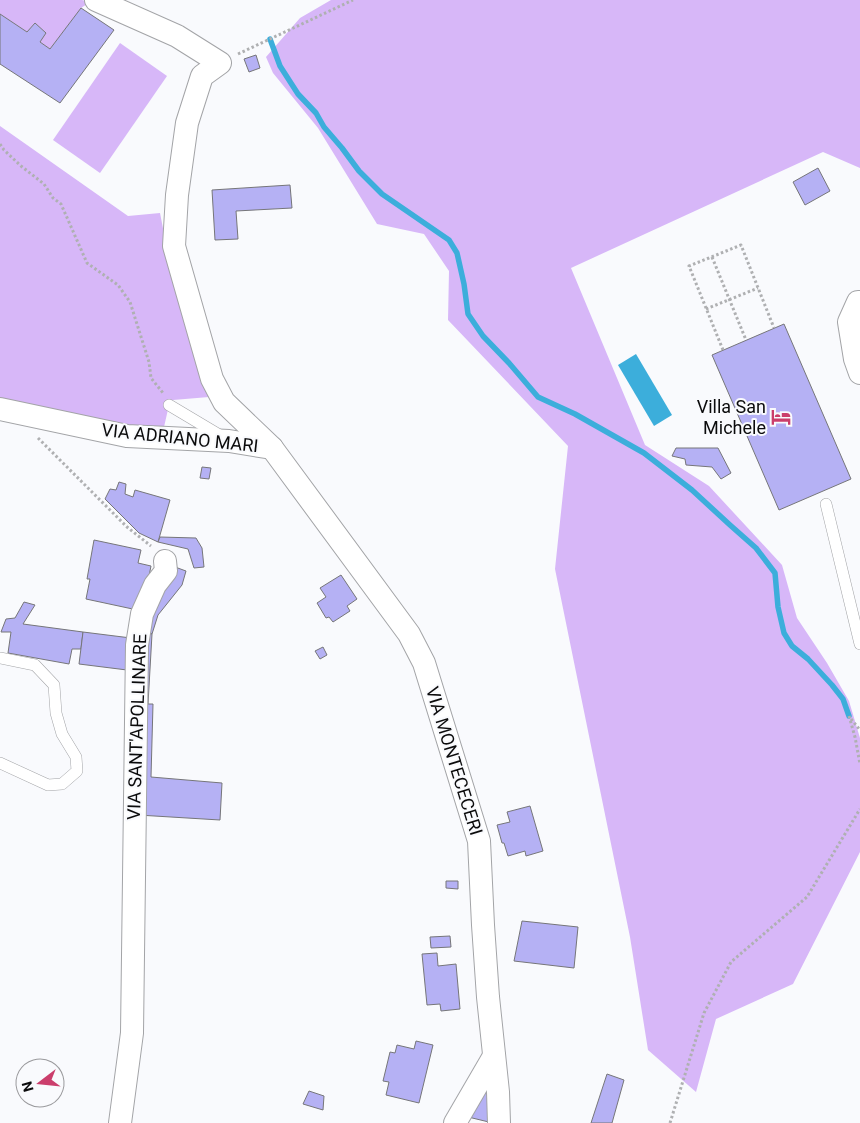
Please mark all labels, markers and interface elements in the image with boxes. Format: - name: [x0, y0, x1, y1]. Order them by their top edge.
- place label: Villa San Michele: [697, 396, 766, 438]
- hotel icon: Villa San Michele: [770, 406, 792, 428]
- street label: VIA ADRIANO MARI: [101, 419, 259, 456]
- street label: VIA SANT'APOLLINARE: [123, 633, 150, 820]
- street label: VIA MONTECECERI: [422, 684, 487, 838]
- north arrow: [15, 1058, 65, 1108]
- text: N: [18, 1080, 37, 1094]

